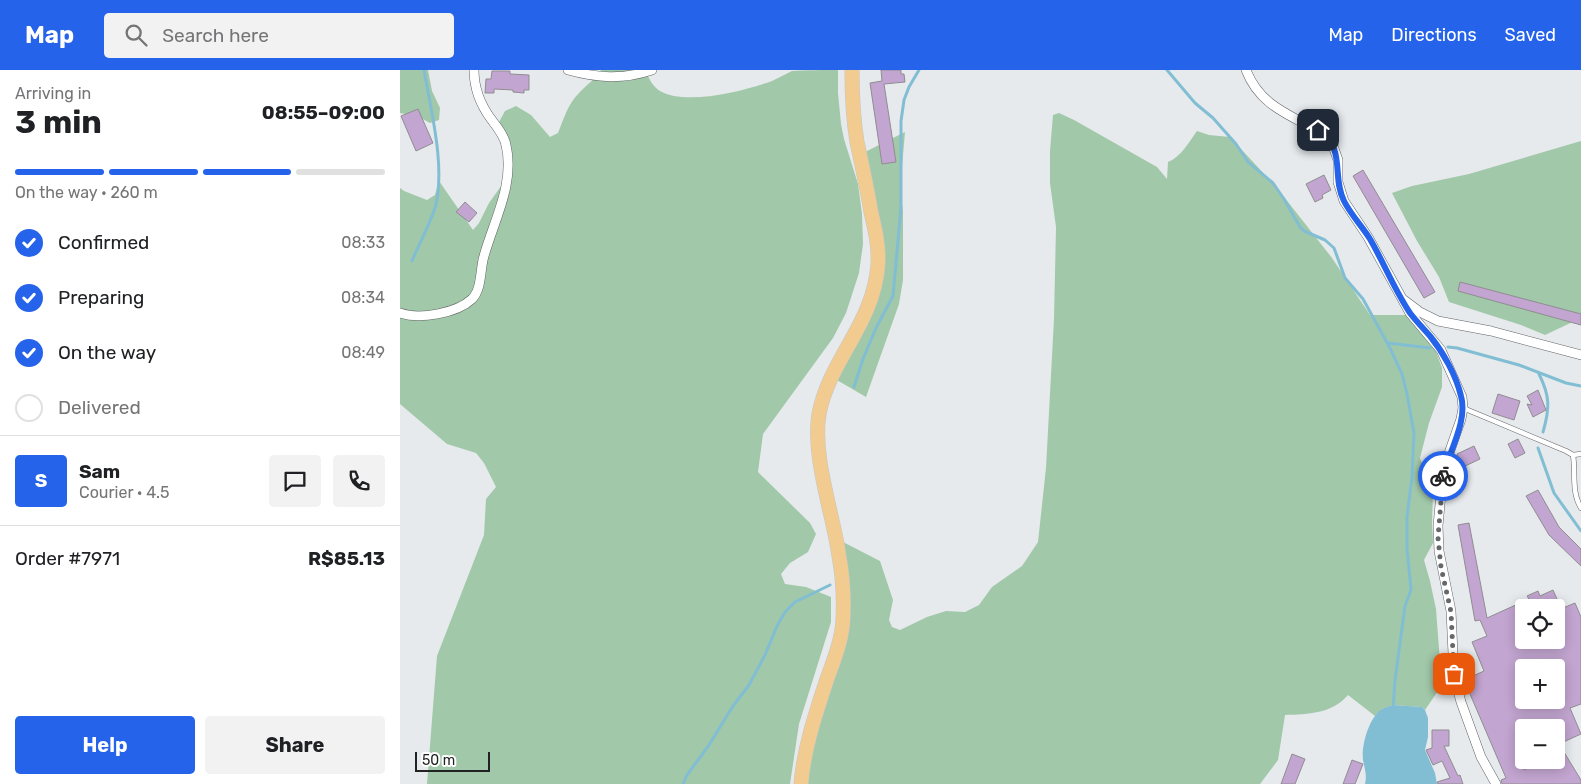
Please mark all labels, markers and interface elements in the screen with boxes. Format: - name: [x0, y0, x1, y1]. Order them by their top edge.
- search box: [104, 13, 454, 58]
- text: Map: [25, 21, 74, 49]
- icon: search: [122, 21, 150, 49]
- text: Search here: [162, 24, 269, 47]
- text: Map: [1328, 24, 1363, 46]
- text: Directions: [1391, 24, 1477, 46]
- text: Saved: [1505, 24, 1556, 46]
- text: Arriving in: [15, 84, 91, 103]
- text: 08:55–09:00: [262, 101, 385, 124]
- text: 3 min: [15, 103, 102, 141]
- pin: [1297, 109, 1339, 151]
- icon: home: [1304, 116, 1332, 144]
- text: On the way · 260 m: [15, 183, 158, 202]
- icon: check: [15, 229, 43, 257]
- text: Confirmed: [58, 231, 149, 254]
- text: 08:33: [341, 233, 385, 252]
- icon: check: [15, 284, 43, 312]
- text: Preparing: [58, 286, 144, 309]
- text: 08:34: [341, 288, 385, 307]
- icon: check: [15, 339, 43, 367]
- text: On the way: [58, 341, 156, 364]
- text: 08:49: [341, 343, 385, 362]
- text: Delivered: [58, 396, 141, 419]
- courier: [1418, 451, 1468, 501]
- button: chat: [269, 455, 321, 507]
- button: phone: [333, 455, 385, 507]
- text: Sam: [79, 460, 120, 483]
- icon: bike: [1429, 462, 1457, 490]
- text: S: [35, 469, 47, 492]
- text: Courier · 4.5: [79, 483, 169, 502]
- text: Order #7971: [15, 547, 120, 570]
- text: R$85.13: [308, 547, 385, 570]
- map controls: [1515, 599, 1565, 769]
- button: locate: [1515, 599, 1565, 649]
- pin: [1433, 653, 1475, 695]
- button: +: [1515, 659, 1565, 709]
- icon: bag: [1440, 660, 1468, 688]
- button: Help: [15, 716, 195, 774]
- button: Share: [205, 716, 385, 774]
- button: −: [1515, 719, 1565, 769]
- scale bar: [415, 749, 490, 772]
- text: 50 m: [422, 752, 455, 769]

